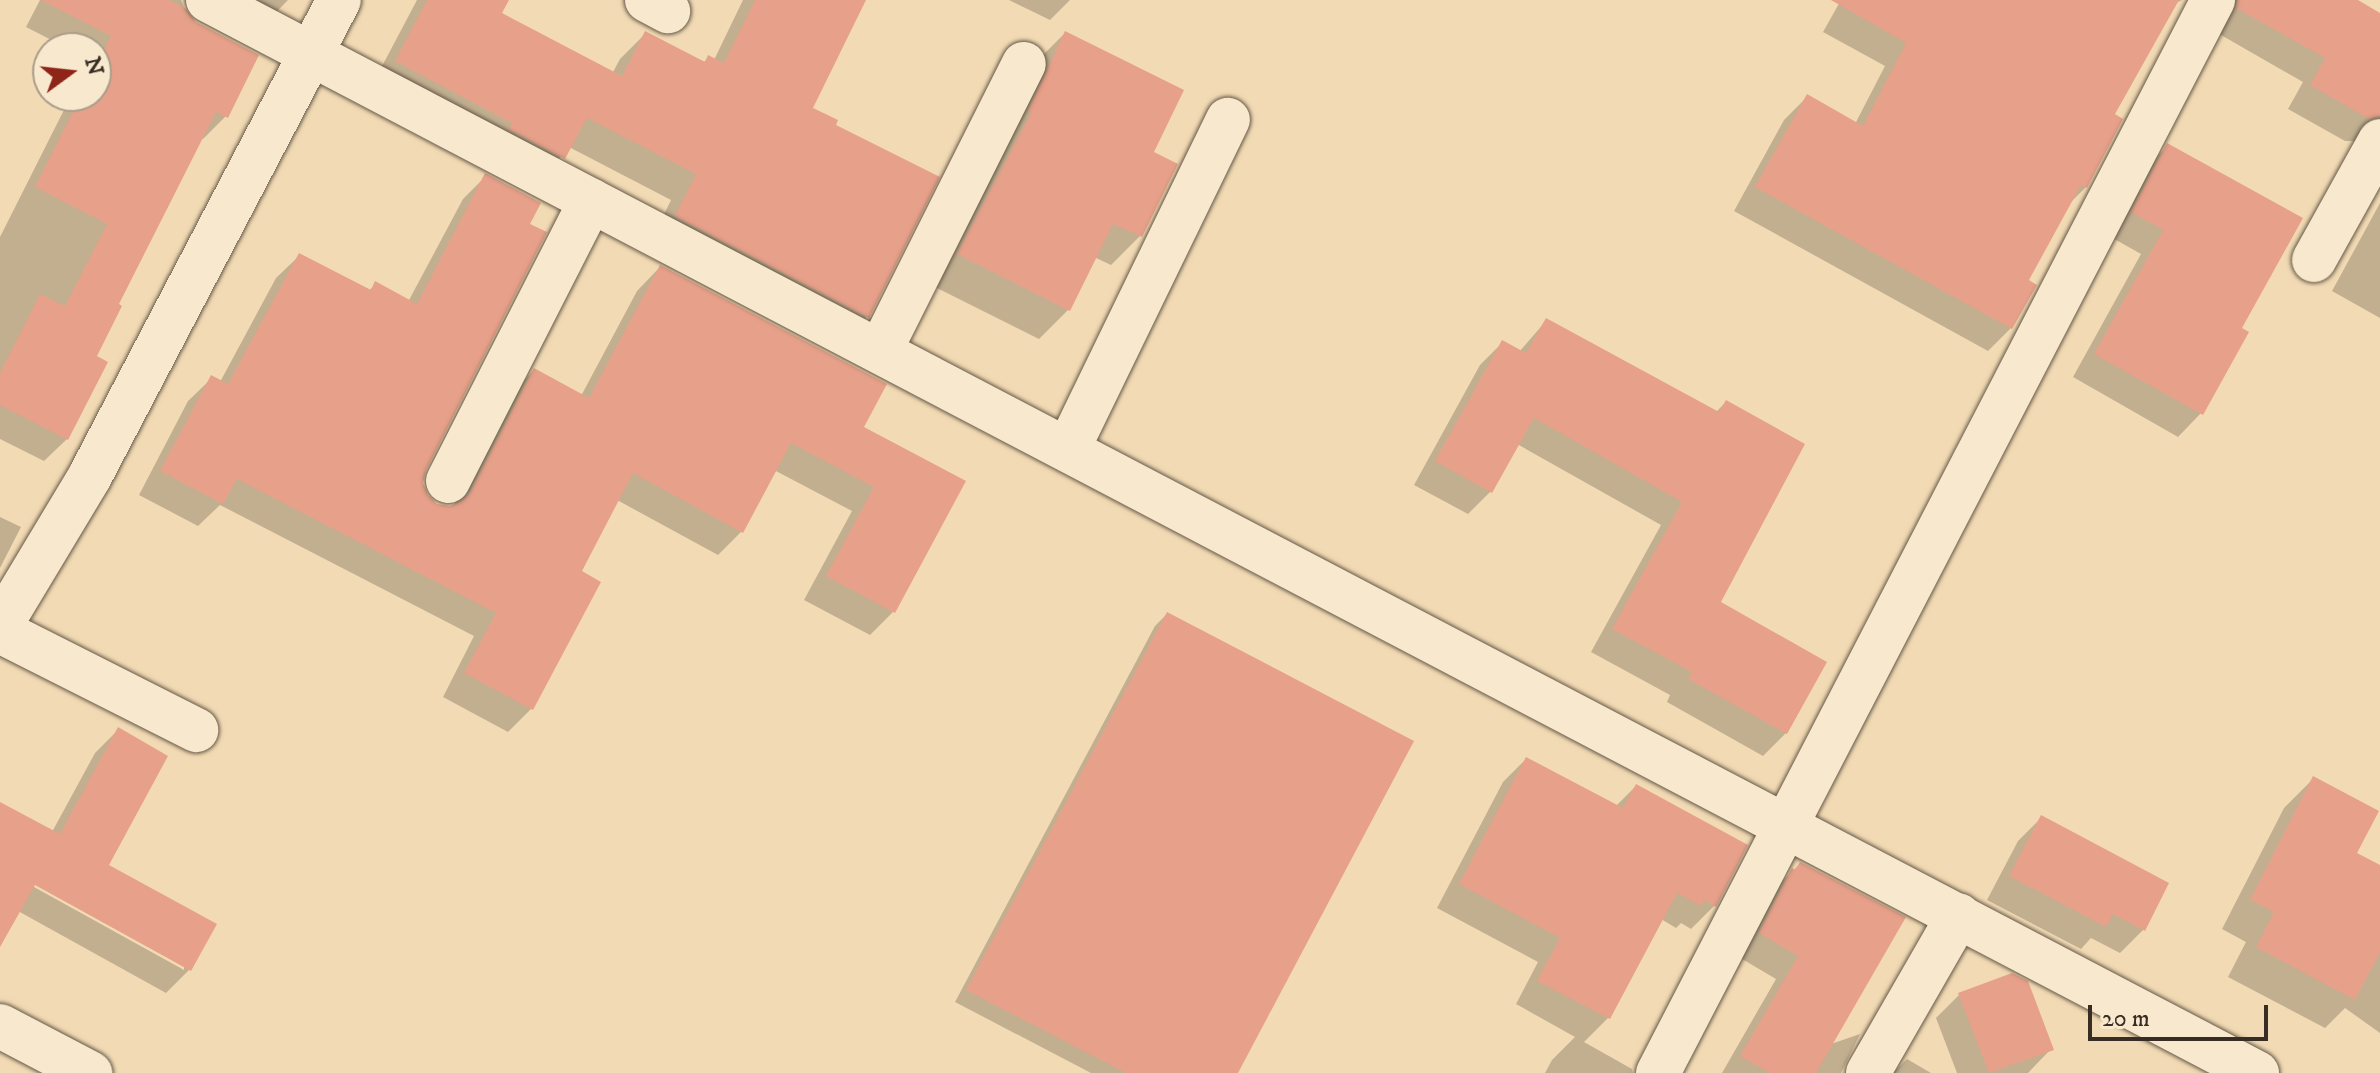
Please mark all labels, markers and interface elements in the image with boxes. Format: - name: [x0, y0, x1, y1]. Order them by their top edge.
- north arrow: [32, 32, 112, 112]
- text: N: [78, 54, 109, 78]
- scale bar: [2092, 989, 2272, 1039]
- text: 20 m: [2102, 1004, 2150, 1034]

